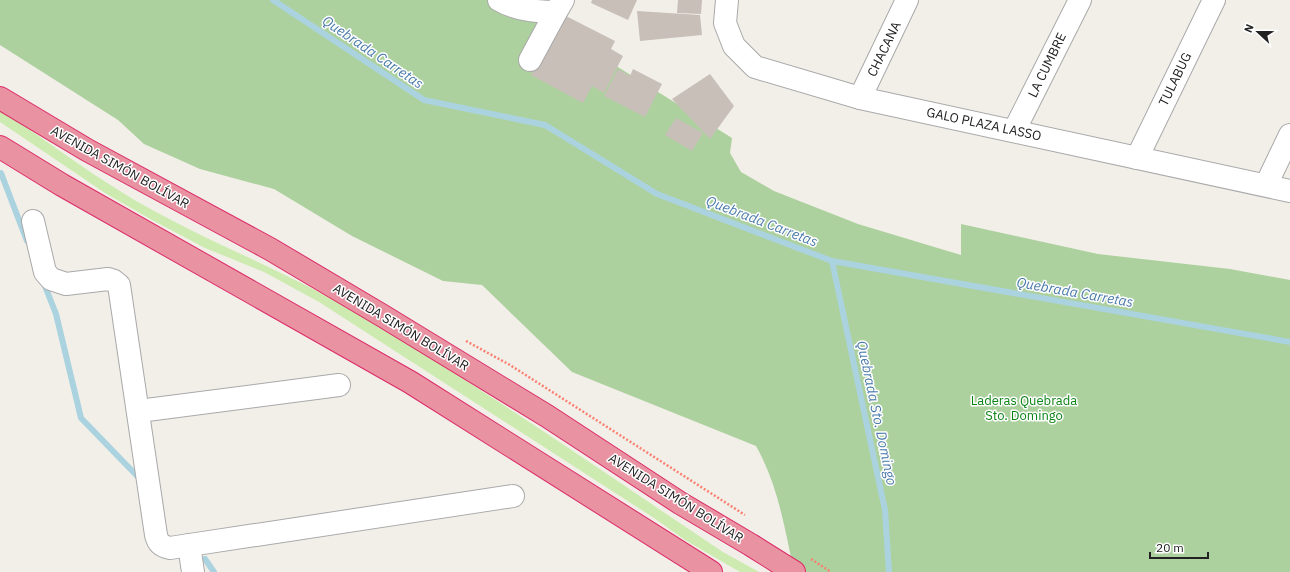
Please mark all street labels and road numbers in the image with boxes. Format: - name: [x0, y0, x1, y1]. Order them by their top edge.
- street label: CHACANA: [863, 18, 905, 79]
- street label: LA CUMBRE: [1024, 30, 1070, 100]
- street label: TULABUG: [1155, 49, 1195, 109]
- street label: GALO PLAZA LASSO: [925, 104, 1043, 144]
- street label: AVENIDA SIMÓN BOLÍVAR: [48, 122, 192, 212]
- street label: AVENIDA SIMÓN BOLÍVAR: [330, 280, 472, 374]
- street label: AVENIDA SIMÓN BOLÍVAR: [605, 449, 747, 547]

